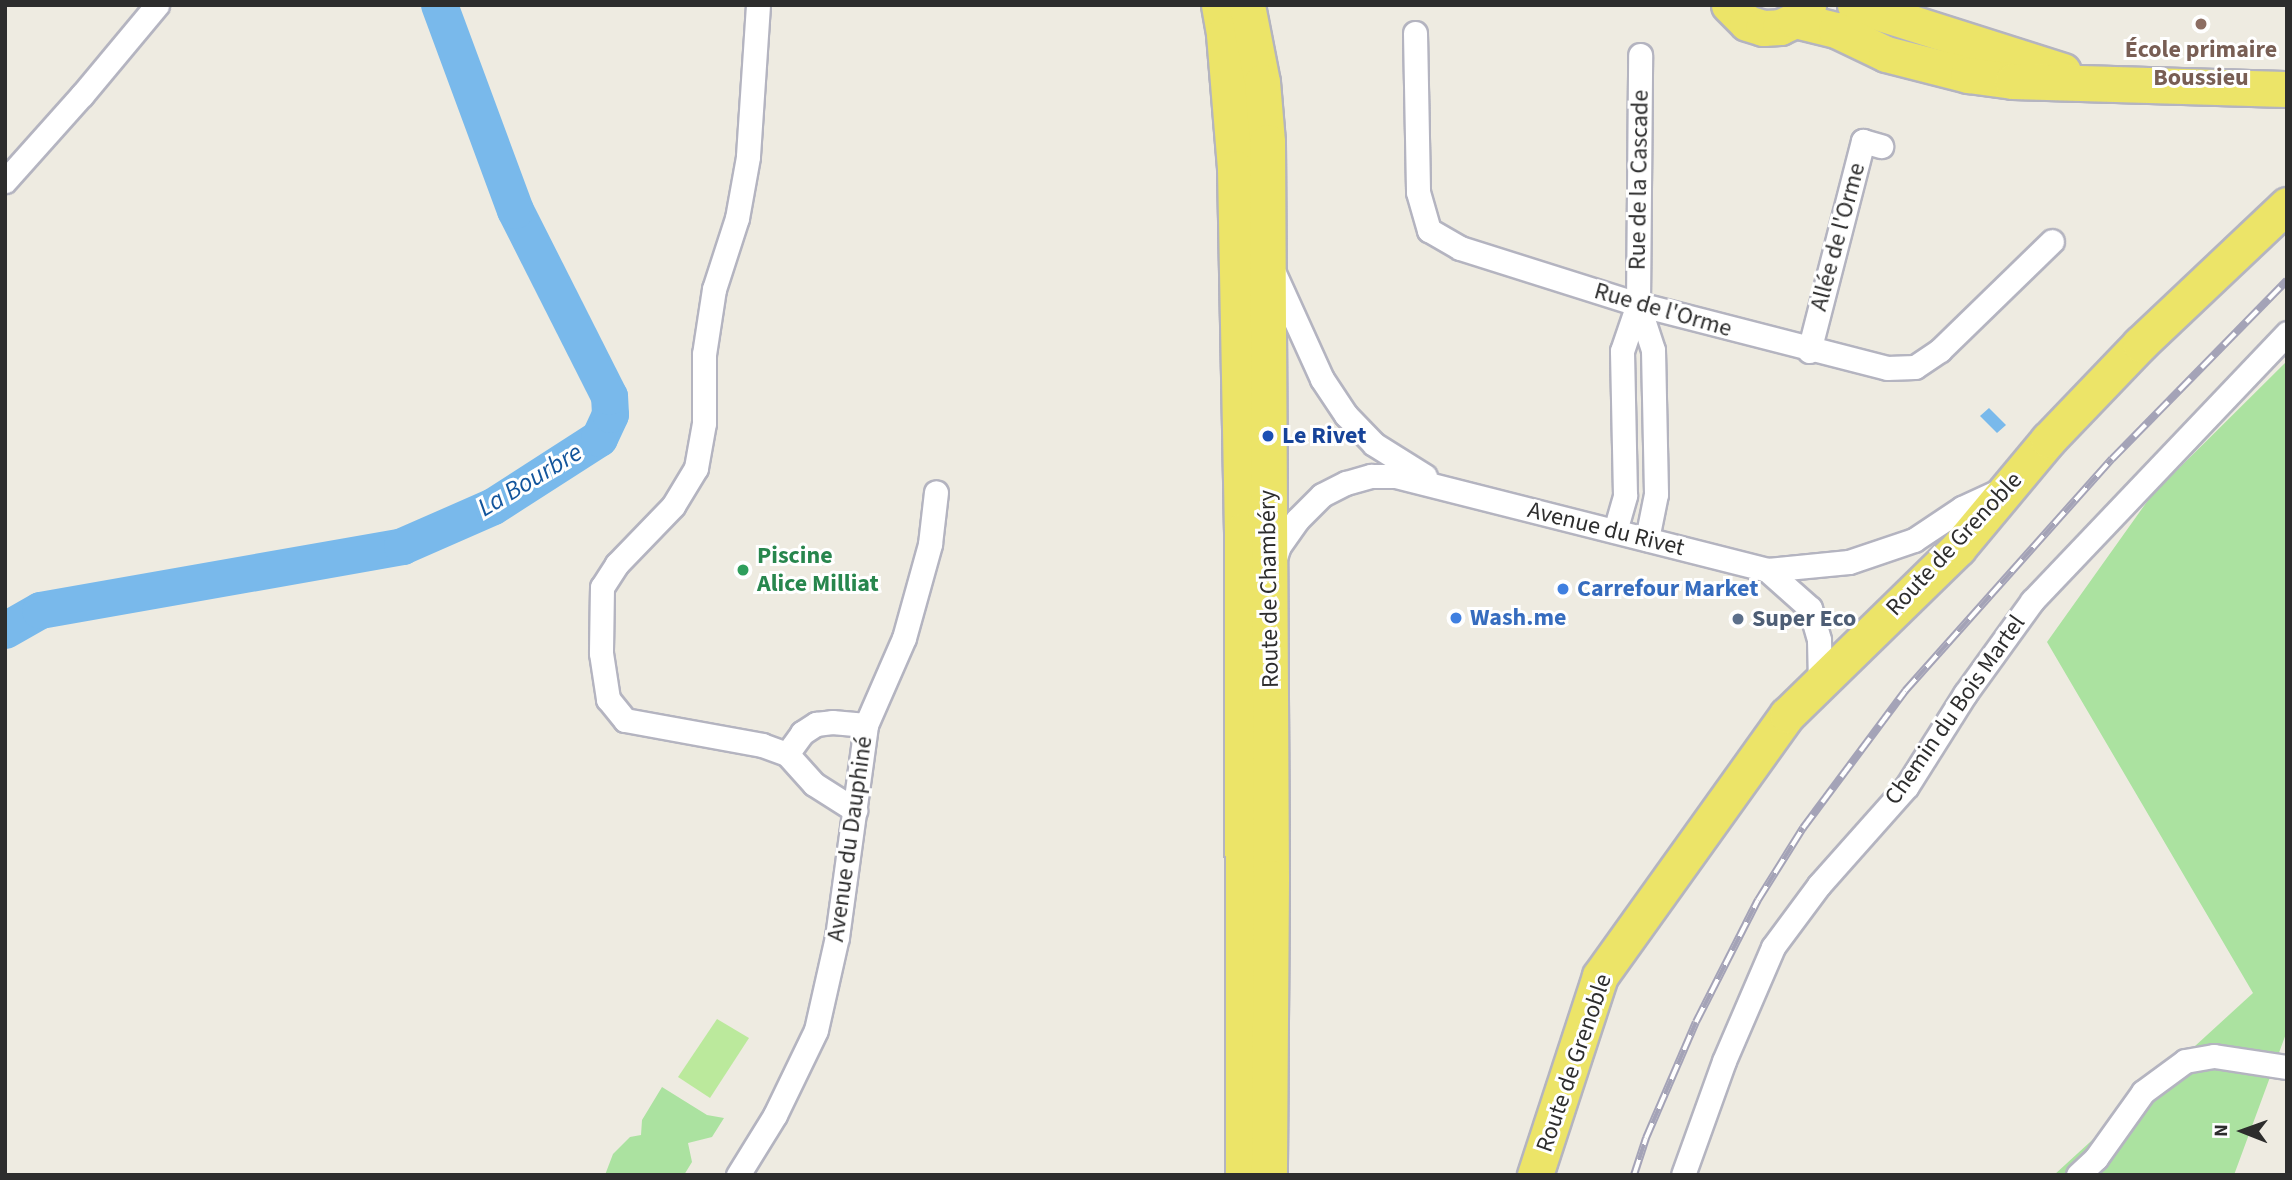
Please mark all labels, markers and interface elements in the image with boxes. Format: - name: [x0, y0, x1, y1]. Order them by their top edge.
- marker: École primaire Boussieu: [2193, 16, 2209, 32]
- place label: École primaire Boussieu: [2125, 36, 2277, 92]
- street label: Rue de la Cascade: [1623, 90, 1655, 270]
- street label: Allée de l'Orme: [1804, 160, 1872, 314]
- street label: Rue de l'Orme: [1591, 277, 1735, 343]
- place label: Le Rivet: [1282, 422, 1366, 450]
- marker: Le Rivet: [1260, 428, 1276, 444]
- water label: La Bourbre: [472, 437, 588, 523]
- street label: Route de Grenoble: [1880, 466, 2028, 622]
- street label: Route de Chambéry: [1253, 490, 1285, 688]
- street label: Avenue du Rivet: [1525, 496, 1687, 562]
- place label: Piscine Alice Milliat: [757, 542, 879, 598]
- marker: Piscine Alice Milliat: [735, 562, 751, 578]
- place label: Carrefour Market: [1577, 575, 1758, 603]
- marker: Carrefour Market: [1555, 581, 1571, 597]
- place label: Wash.me: [1470, 604, 1566, 632]
- place label: Super Eco: [1752, 605, 1856, 633]
- marker: Wash.me: [1448, 610, 1464, 626]
- street label: Chemin du Bois Martel: [1879, 610, 2031, 810]
- marker: Super Eco: [1730, 611, 1746, 627]
- street label: Avenue du Dauphiné: [821, 734, 879, 944]
- street label: Route de Grenoble: [1530, 970, 1618, 1156]
- north arrow: [2208, 1096, 2278, 1166]
- text: N: [2208, 1124, 2235, 1137]

